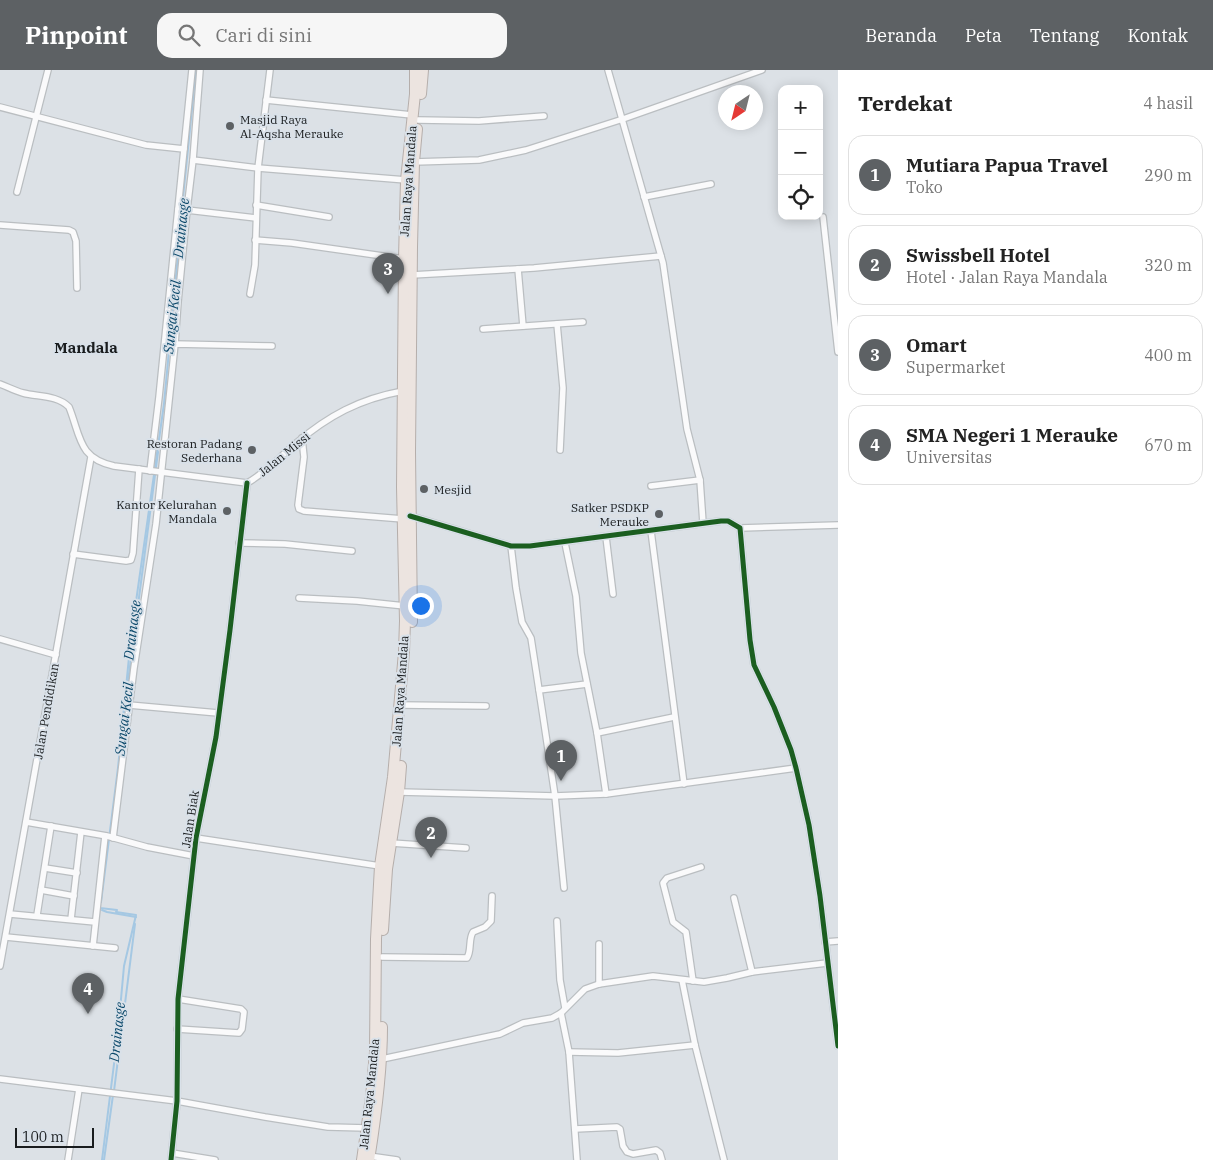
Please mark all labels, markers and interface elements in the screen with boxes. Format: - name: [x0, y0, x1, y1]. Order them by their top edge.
- search box: [157, 13, 507, 58]
- text: Pinpoint: [25, 19, 127, 51]
- icon: search: [175, 21, 203, 49]
- text: Cari di sini: [215, 23, 312, 47]
- text: Beranda: [865, 24, 937, 47]
- text: Peta: [965, 24, 1002, 47]
- text: Tentang: [1030, 24, 1099, 47]
- text: Kontak: [1127, 24, 1188, 47]
- north arrow: [718, 85, 763, 130]
- map controls: [778, 85, 823, 220]
- button: +: [778, 85, 823, 130]
- text: Terdekat: [858, 89, 952, 117]
- text: 4 hasil: [1143, 93, 1193, 113]
- place label: Masjid Raya Al-Aqsha Merauke: [240, 112, 344, 141]
- marker: Masjid Raya Al-Aqsha Merauke: [224, 120, 236, 132]
- street label: Jalan Raya Mandala: [397, 124, 419, 237]
- button: −: [778, 130, 823, 175]
- text: Mutiara Papua Travel: [906, 153, 1108, 177]
- text: 1: [870, 165, 880, 185]
- text: 290 m: [1144, 165, 1192, 185]
- button: locate: [778, 175, 823, 220]
- text: Toko: [906, 177, 943, 197]
- water label: Drainasge: [169, 196, 193, 260]
- text: Swissbell Hotel: [906, 243, 1050, 267]
- pin: 3: [372, 253, 404, 294]
- text: 2: [870, 255, 880, 275]
- text: 320 m: [1144, 255, 1192, 275]
- text: Hotel · Jalan Raya Mandala: [906, 267, 1108, 287]
- water label: Sungai Kecil: [159, 278, 185, 356]
- text: Omart: [906, 333, 966, 357]
- district label: Mandala: [54, 338, 118, 357]
- text: 3: [870, 345, 880, 365]
- text: 400 m: [1144, 345, 1192, 365]
- text: Supermarket: [906, 357, 1005, 377]
- text: SMA Negeri 1 Merauke: [906, 423, 1118, 447]
- street label: Jalan Missi: [255, 428, 313, 479]
- text: 4: [870, 435, 880, 455]
- text: 670 m: [1144, 435, 1192, 455]
- place label: Restoran Padang Sederhana: [147, 436, 242, 465]
- marker: Restoran Padang Sederhana: [246, 444, 258, 456]
- text: Universitas: [906, 447, 992, 467]
- place label: Mesjid: [434, 482, 471, 497]
- marker: Mesjid: [418, 483, 430, 495]
- place label: Kantor Kelurahan Mandala: [116, 497, 217, 526]
- place label: Satker PSDKP Merauke: [571, 500, 649, 529]
- marker: Kantor Kelurahan Mandala: [221, 505, 233, 517]
- marker: Satker PSDKP Merauke: [653, 508, 665, 520]
- your location: [408, 593, 434, 619]
- water label: Drainasge: [119, 598, 145, 662]
- street label: Jalan Raya Mandala: [389, 634, 411, 747]
- street label: Jalan Pendidikan: [30, 661, 62, 760]
- water label: Sungai Kecil: [110, 680, 138, 758]
- pin: 1: [545, 740, 577, 781]
- street label: Jalan Biak: [178, 789, 202, 849]
- pin: 2: [415, 817, 447, 858]
- pin: 4: [72, 973, 104, 1014]
- water label: Drainasge: [105, 1000, 129, 1064]
- street label: Jalan Raya Mandala: [356, 1037, 382, 1150]
- scale bar: [15, 1125, 94, 1148]
- text: 100 m: [22, 1128, 64, 1146]

